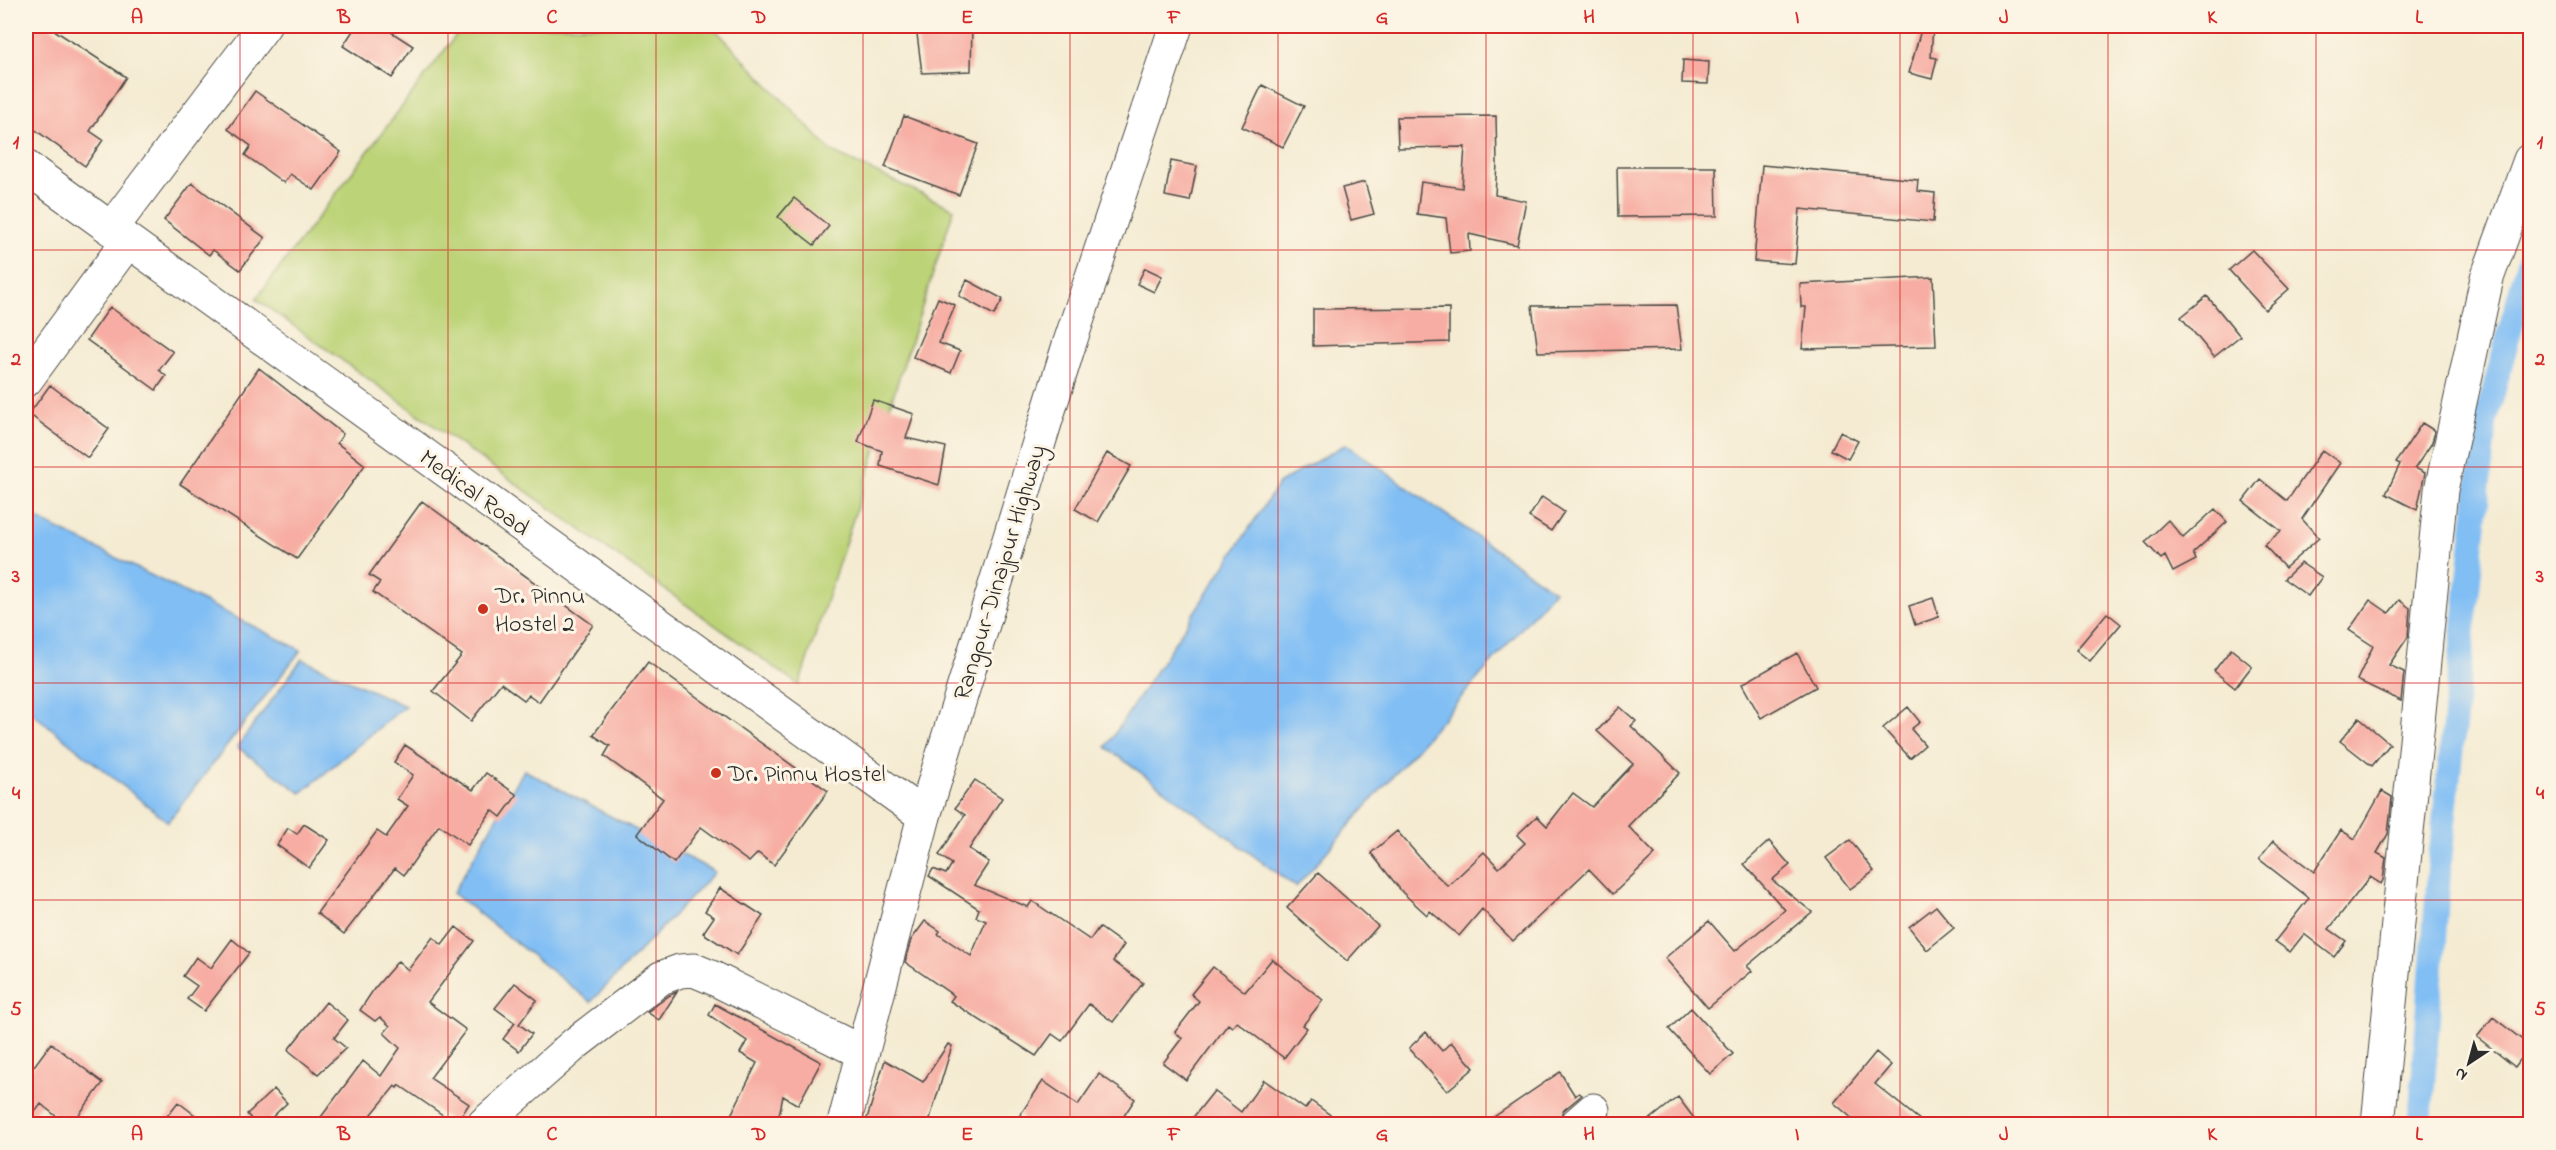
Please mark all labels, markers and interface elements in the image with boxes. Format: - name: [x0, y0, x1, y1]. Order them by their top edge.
- text: A: [131, 4, 143, 33]
- text: B: [336, 4, 351, 33]
- text: C: [547, 4, 558, 33]
- text: D: [751, 4, 766, 33]
- text: E: [961, 4, 973, 33]
- text: F: [1167, 4, 1181, 33]
- text: G: [1376, 4, 1389, 33]
- text: H: [1583, 4, 1595, 33]
- text: I: [1795, 4, 1800, 33]
- text: J: [1999, 4, 2009, 33]
- text: K: [2207, 4, 2218, 33]
- text: L: [2415, 4, 2423, 33]
- text: 1: [13, 129, 20, 158]
- text: 1: [2537, 129, 2544, 158]
- text: 2: [10, 346, 21, 375]
- text: 2: [2534, 346, 2545, 375]
- street label: Rangpur-Dinajpur Highway: [946, 441, 1058, 705]
- street label: Medical Road: [411, 442, 536, 546]
- text: 3: [11, 563, 20, 592]
- text: 3: [2535, 563, 2544, 592]
- place label: Dr. Pinnu Hostel 2: [494, 580, 585, 643]
- marker: Dr. Pinnu Hostel 2: [476, 602, 490, 616]
- place label: Dr. Pinnu Hostel: [727, 758, 886, 793]
- marker: Dr. Pinnu Hostel: [709, 766, 723, 780]
- text: 4: [12, 780, 21, 809]
- text: 4: [2536, 780, 2545, 809]
- text: 5: [10, 996, 22, 1025]
- text: 5: [2534, 996, 2546, 1025]
- north arrow: [2439, 1033, 2499, 1093]
- text: N: [2450, 1061, 2473, 1086]
- text: A: [131, 1121, 143, 1150]
- text: B: [336, 1121, 351, 1150]
- text: C: [547, 1121, 558, 1150]
- text: D: [751, 1121, 766, 1150]
- text: E: [961, 1121, 973, 1150]
- text: F: [1167, 1121, 1181, 1150]
- text: G: [1376, 1121, 1389, 1150]
- text: H: [1583, 1121, 1595, 1150]
- text: I: [1795, 1121, 1800, 1150]
- text: J: [1999, 1121, 2009, 1150]
- text: K: [2207, 1121, 2218, 1150]
- text: L: [2415, 1121, 2423, 1150]

